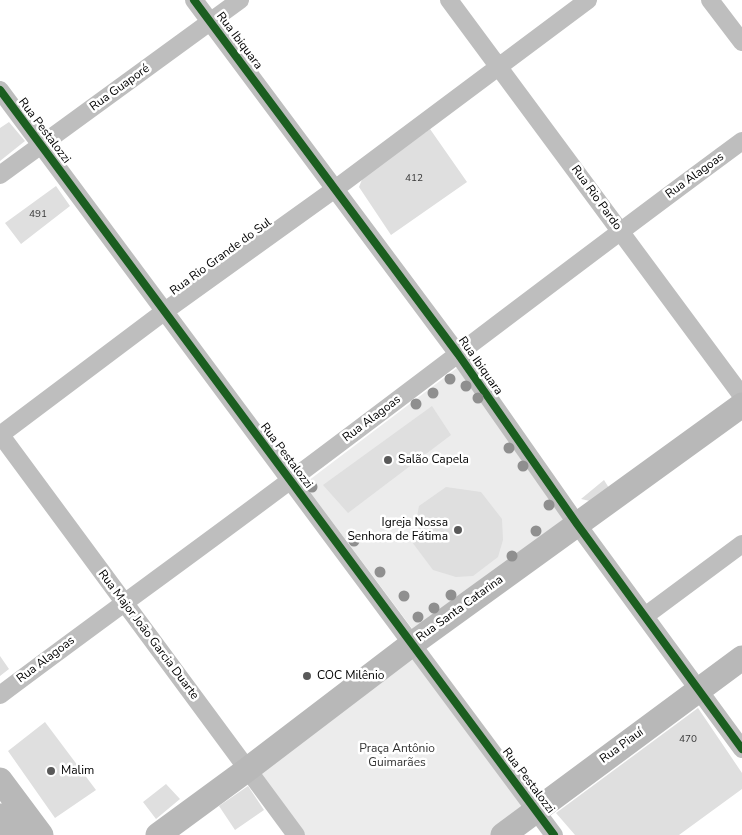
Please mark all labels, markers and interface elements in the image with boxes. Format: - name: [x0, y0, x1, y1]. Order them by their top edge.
- street label: Rua Ibiquara: [213, 10, 265, 72]
- street label: Rua Guaporé: [87, 62, 153, 114]
- street label: Rua Pestalozzi: [15, 95, 73, 167]
- street label: Rua Alagoas: [663, 150, 727, 202]
- street label: Rua Rio Pardo: [568, 163, 624, 233]
- house number: 412: [405, 173, 423, 185]
- house number: 491: [29, 209, 47, 221]
- street label: Rua Rio Grande do Sul: [168, 215, 274, 299]
- street label: Rua Ibiquara: [455, 334, 505, 398]
- street label: Rua Alagoas: [340, 393, 404, 445]
- street label: Rua Pestalozzi: [257, 420, 315, 492]
- place label: Salão Capela: [398, 453, 469, 467]
- marker: Salão Capela: [382, 454, 394, 466]
- place label: Igreja Nossa Senhora de Fátima: [347, 516, 448, 544]
- marker: Igreja Nossa Senhora de Fátima: [452, 524, 464, 536]
- street label: Rua Major João Garcia Duarte: [95, 567, 201, 703]
- street label: Rua Santa Catarina: [414, 573, 506, 645]
- street label: Rua Alagoas: [14, 634, 78, 686]
- place label: COC Milênio: [317, 669, 384, 683]
- marker: COC Milênio: [301, 670, 313, 682]
- street label: Rua Piauí: [597, 725, 647, 767]
- house number: 470: [679, 734, 697, 746]
- park label: Praça Antônio Guimarães: [359, 742, 435, 770]
- street label: Rua Pestalozzi: [499, 745, 557, 817]
- place label: Malim: [61, 764, 94, 778]
- marker: Malim: [45, 765, 57, 777]

